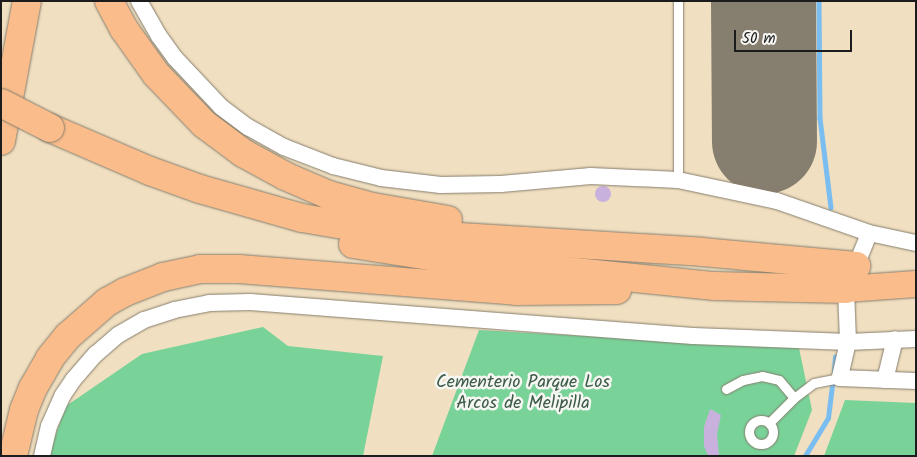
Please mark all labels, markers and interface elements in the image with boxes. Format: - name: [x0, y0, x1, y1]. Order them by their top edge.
- scale bar: [737, 20, 854, 52]
- text: 50 m: [742, 27, 776, 51]
- park label: Cementerio Parque Los Arcos de Melipilla: [436, 373, 610, 416]

